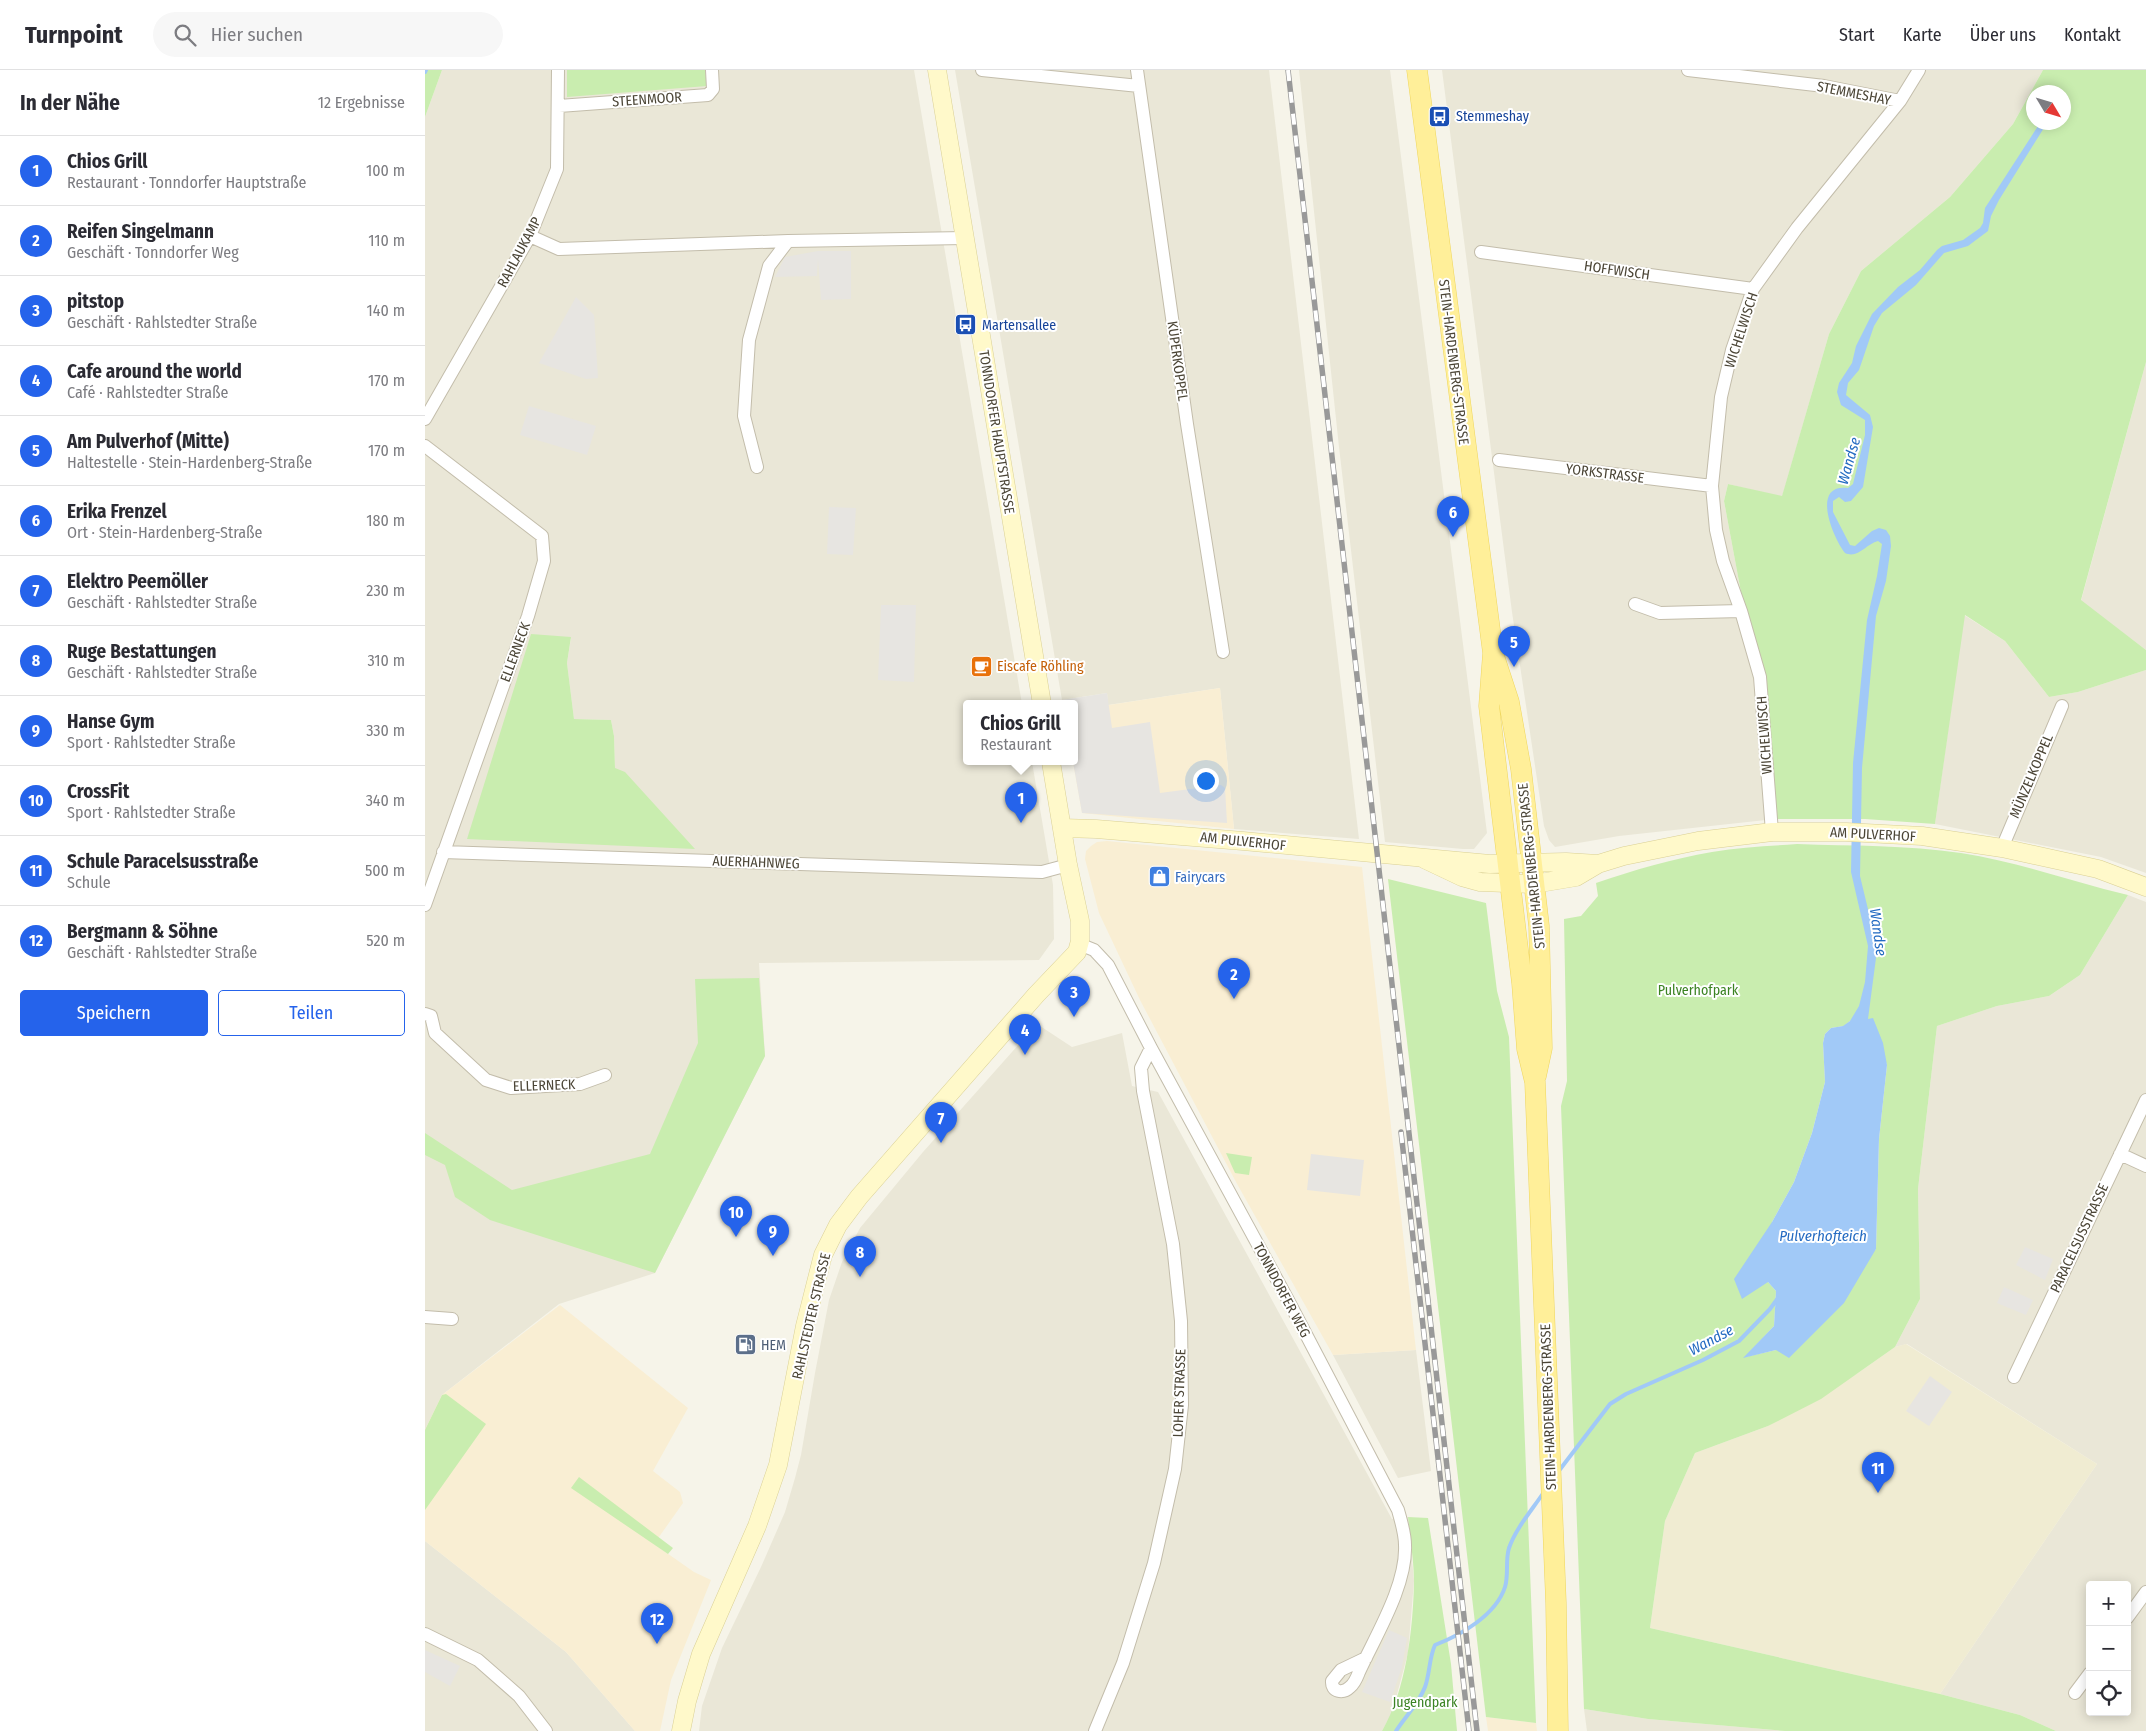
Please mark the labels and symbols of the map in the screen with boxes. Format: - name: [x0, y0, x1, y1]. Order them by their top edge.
- street label: STEMMESHAY: [1815, 78, 1892, 109]
- north arrow: [2026, 85, 2071, 130]
- street label: STEENMOOR: [612, 89, 683, 110]
- bus stop icon: Stemmeshay: [1428, 104, 1452, 128]
- place label: Stemmeshay: [1456, 108, 1530, 125]
- street label: RAHLAUKAMP: [494, 214, 545, 290]
- street label: HOFFWISCH: [1583, 257, 1651, 284]
- street label: STEIN-HARDENBERG-STRASSE: [1435, 278, 1472, 446]
- street label: WICHELWISCH: [1721, 290, 1762, 370]
- bus stop icon: Martensallee: [954, 313, 978, 337]
- place label: Martensallee: [982, 317, 1056, 334]
- street label: KÜPERKOPPEL: [1163, 320, 1193, 402]
- street label: TONNDORFER HAUPTSTRASSE: [975, 349, 1018, 516]
- water label: Wandse: [1834, 435, 1864, 487]
- street label: YORKSTRASSE: [1565, 460, 1645, 487]
- pin: 6: [1437, 496, 1469, 537]
- street label: ELLERNECK: [497, 619, 534, 684]
- pin: 5: [1498, 626, 1530, 667]
- cafe icon: Eiscafe Röhling: [969, 654, 993, 678]
- place label: Eiscafe Röhling: [997, 658, 1084, 675]
- street label: WICHELWISCH: [1753, 695, 1776, 775]
- street label: MÜNZELKOPPEL: [2005, 731, 2057, 821]
- your location: [1193, 768, 1219, 794]
- pin: 1: [1005, 782, 1037, 823]
- street label: STEIN-HARDENBERG-STRASSE: [1514, 782, 1549, 950]
- street label: AM PULVERHOF: [1830, 824, 1916, 845]
- street label: AM PULVERHOF: [1199, 829, 1287, 854]
- street label: AUERHAHNWEG: [712, 852, 800, 873]
- shop icon: Fairycars: [1147, 865, 1171, 889]
- place label: Fairycars: [1175, 869, 1225, 886]
- water label: Wandse: [1866, 907, 1890, 957]
- pin: 2: [1218, 958, 1250, 999]
- pin: 3: [1058, 976, 1090, 1017]
- park label: Pulverhofpark: [1658, 982, 1739, 999]
- pin: 4: [1009, 1014, 1041, 1055]
- street label: ELLERNECK: [512, 1076, 576, 1095]
- pin: 7: [925, 1102, 957, 1143]
- street label: PARACELSUSSTRASSE: [2047, 1180, 2112, 1296]
- pin: 10: [720, 1196, 752, 1237]
- pin: 9: [757, 1215, 789, 1256]
- water label: Pulverhofteich: [1779, 1227, 1867, 1245]
- pin: 8: [844, 1236, 876, 1277]
- street label: TONNDORFER WEG: [1249, 1240, 1314, 1341]
- street label: RAHLSTEDTER STRASSE: [789, 1251, 834, 1381]
- water label: Wandse: [1686, 1321, 1736, 1359]
- street label: STEIN-HARDENBERG-STRASSE: [1537, 1323, 1560, 1490]
- fuel station icon: HEM: [733, 1333, 757, 1357]
- place label: HEM: [761, 1337, 786, 1354]
- street label: LOHER STRASSE: [1169, 1348, 1190, 1438]
- pin: 11: [1862, 1452, 1894, 1493]
- pin: 12: [641, 1603, 673, 1644]
- park label: Jugendpark: [1393, 1694, 1458, 1711]

